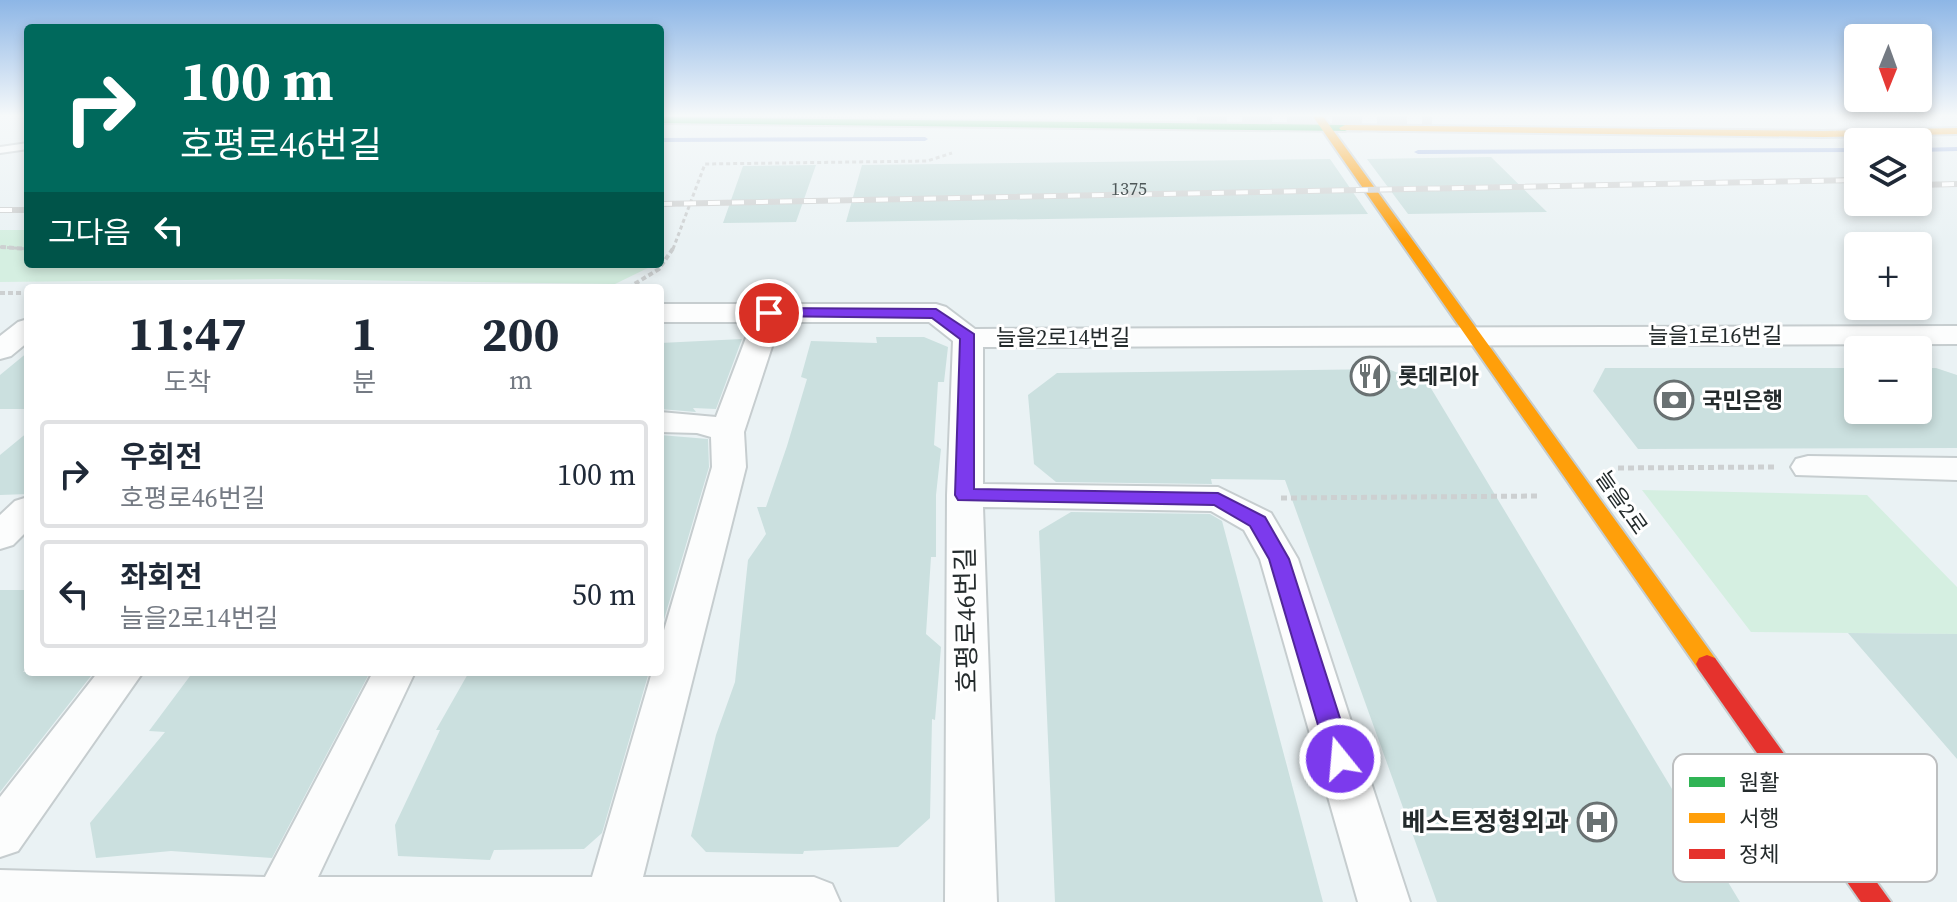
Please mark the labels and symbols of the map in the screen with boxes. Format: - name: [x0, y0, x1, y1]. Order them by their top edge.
- north arrow: [1844, 24, 1932, 112]
- house number: 1375: [1111, 176, 1147, 201]
- pin: [735, 279, 803, 347]
- street label: 늘을1로16번길: [1648, 320, 1782, 350]
- street label: 늘을2로14번길: [996, 322, 1130, 352]
- restaurant icon: 롯데리아: [1349, 355, 1391, 397]
- place label: 롯데리아: [1398, 361, 1479, 391]
- bank icon: 국민은행: [1653, 379, 1695, 421]
- place label: 국민은행: [1702, 385, 1783, 415]
- street label: 늘을2로: [1589, 464, 1655, 540]
- street label: 호평로46번길: [947, 547, 985, 693]
- position arrow: [1298, 717, 1382, 801]
- legend: [1673, 754, 1937, 882]
- text: 원활: [1739, 767, 1779, 797]
- hospital icon: 베스트정형외과: [1576, 801, 1618, 843]
- text: 서행: [1739, 803, 1779, 833]
- place label: 베스트정형외과: [1402, 804, 1569, 840]
- text: 정체: [1739, 839, 1779, 869]

